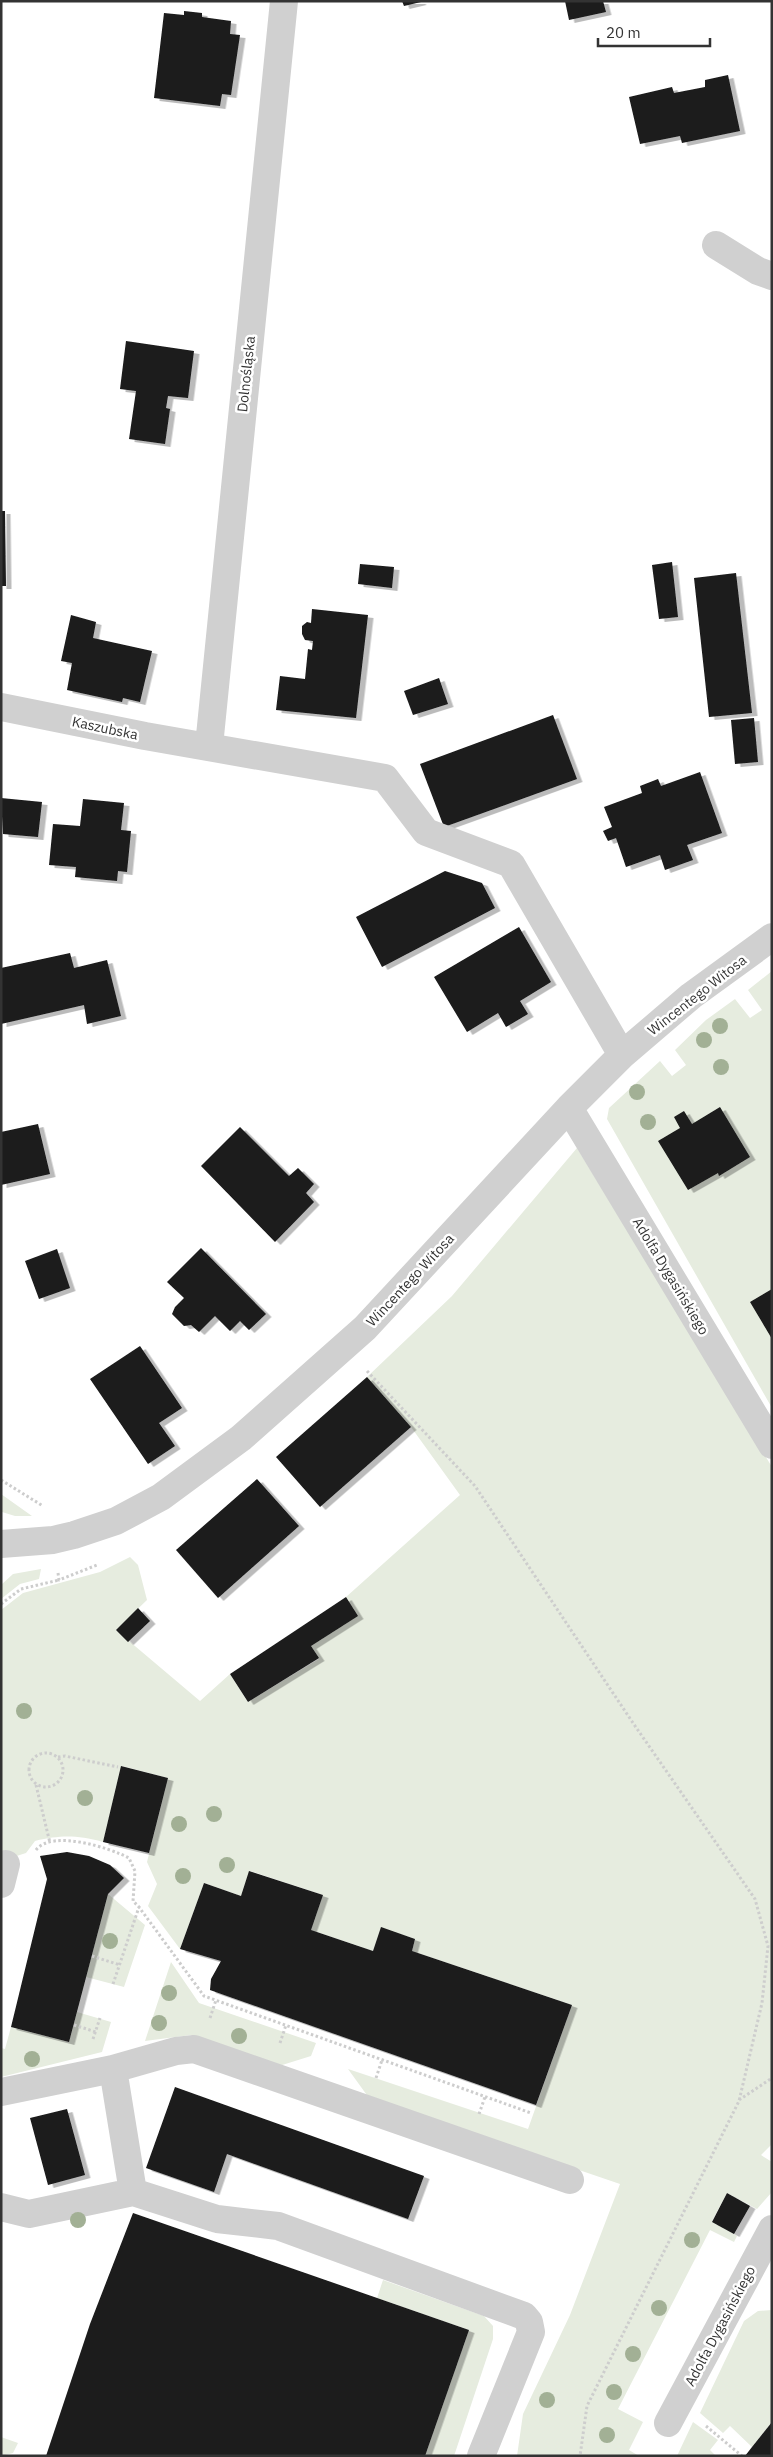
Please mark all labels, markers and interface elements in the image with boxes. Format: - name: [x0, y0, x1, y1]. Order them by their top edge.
- scale bar: [598, 15, 710, 47]
- text: 20 m: [606, 23, 641, 42]
- street label: Dolnośląska: [233, 334, 259, 413]
- street label: Kaszubska: [70, 712, 140, 744]
- street label: Wincentego Witosa: [644, 950, 750, 1039]
- street label: Adolfa Dygasińskiego: [629, 1214, 713, 1338]
- street label: Wincentego Witosa: [362, 1229, 458, 1330]
- street label: Adolfa Dygasińskiego: [681, 2263, 759, 2389]

